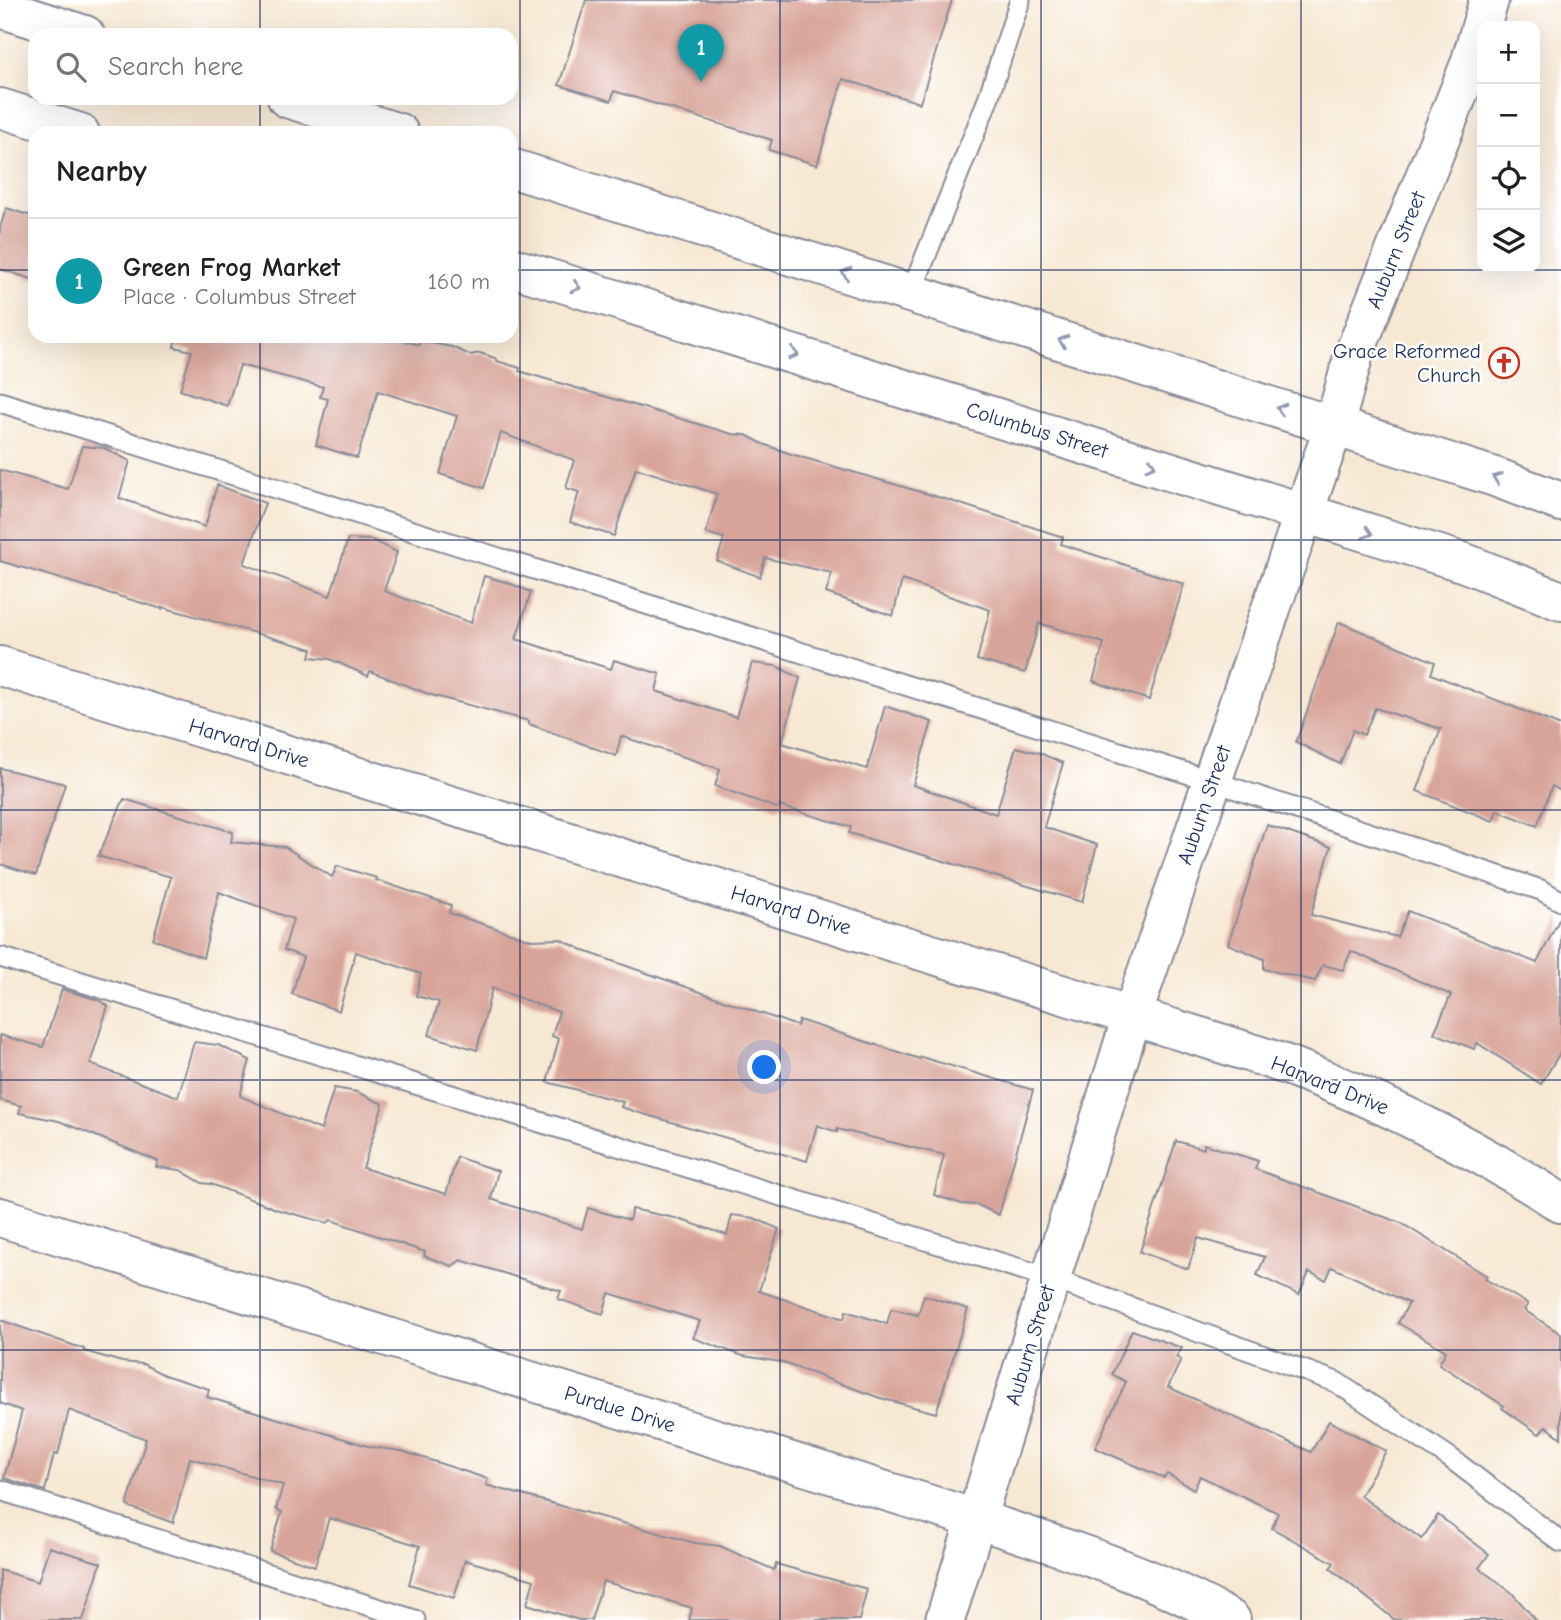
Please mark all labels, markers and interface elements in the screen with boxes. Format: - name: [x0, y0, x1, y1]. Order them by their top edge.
- map controls: [1477, 21, 1540, 273]
- button: +: [1477, 21, 1540, 84]
- pin: 1: [678, 24, 724, 82]
- search box: [28, 28, 518, 105]
- icon: search: [52, 48, 90, 86]
- text: Search here: [108, 52, 243, 82]
- button: −: [1477, 84, 1540, 147]
- button: locate: [1477, 147, 1540, 210]
- text: Nearby: [56, 154, 147, 189]
- street label: Auburn Street: [1362, 187, 1431, 312]
- button: layers: [1477, 210, 1540, 273]
- text: Green Frog Market: [123, 253, 340, 283]
- one-way arrow: [841, 267, 853, 281]
- text: 1: [74, 268, 84, 295]
- text: 160 m: [428, 268, 490, 295]
- one-way arrow: [570, 278, 582, 293]
- text: Place · Columbus Street: [123, 283, 356, 310]
- one-way arrow: [1058, 335, 1070, 349]
- place label: Grace Reformed Church: [1333, 339, 1481, 387]
- one-way arrow: [787, 346, 799, 360]
- church icon: Grace Reformed Church: [1487, 346, 1521, 380]
- street label: Columbus Street: [963, 397, 1112, 463]
- one-way arrow: [1275, 403, 1287, 417]
- one-way arrow: [1145, 457, 1157, 471]
- one-way arrow: [1492, 472, 1504, 486]
- one-way arrow: [1362, 525, 1374, 539]
- street label: Harvard Drive: [186, 713, 312, 773]
- street label: Auburn Street: [1172, 741, 1236, 868]
- street label: Harvard Drive: [728, 880, 854, 940]
- your location: [747, 1050, 781, 1084]
- street label: Harvard Drive: [1268, 1051, 1392, 1119]
- street label: Auburn Street: [1000, 1281, 1060, 1408]
- street label: Purdue Drive: [562, 1381, 678, 1437]

